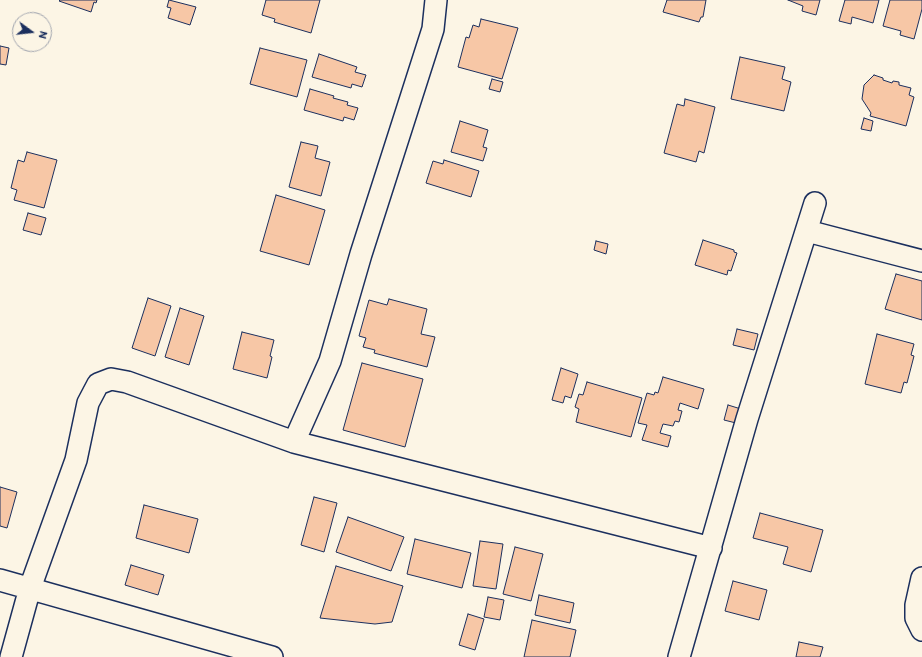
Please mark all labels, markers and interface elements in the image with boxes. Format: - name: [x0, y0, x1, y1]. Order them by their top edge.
- north arrow: [12, 12, 52, 52]
- text: N: [36, 30, 50, 40]

